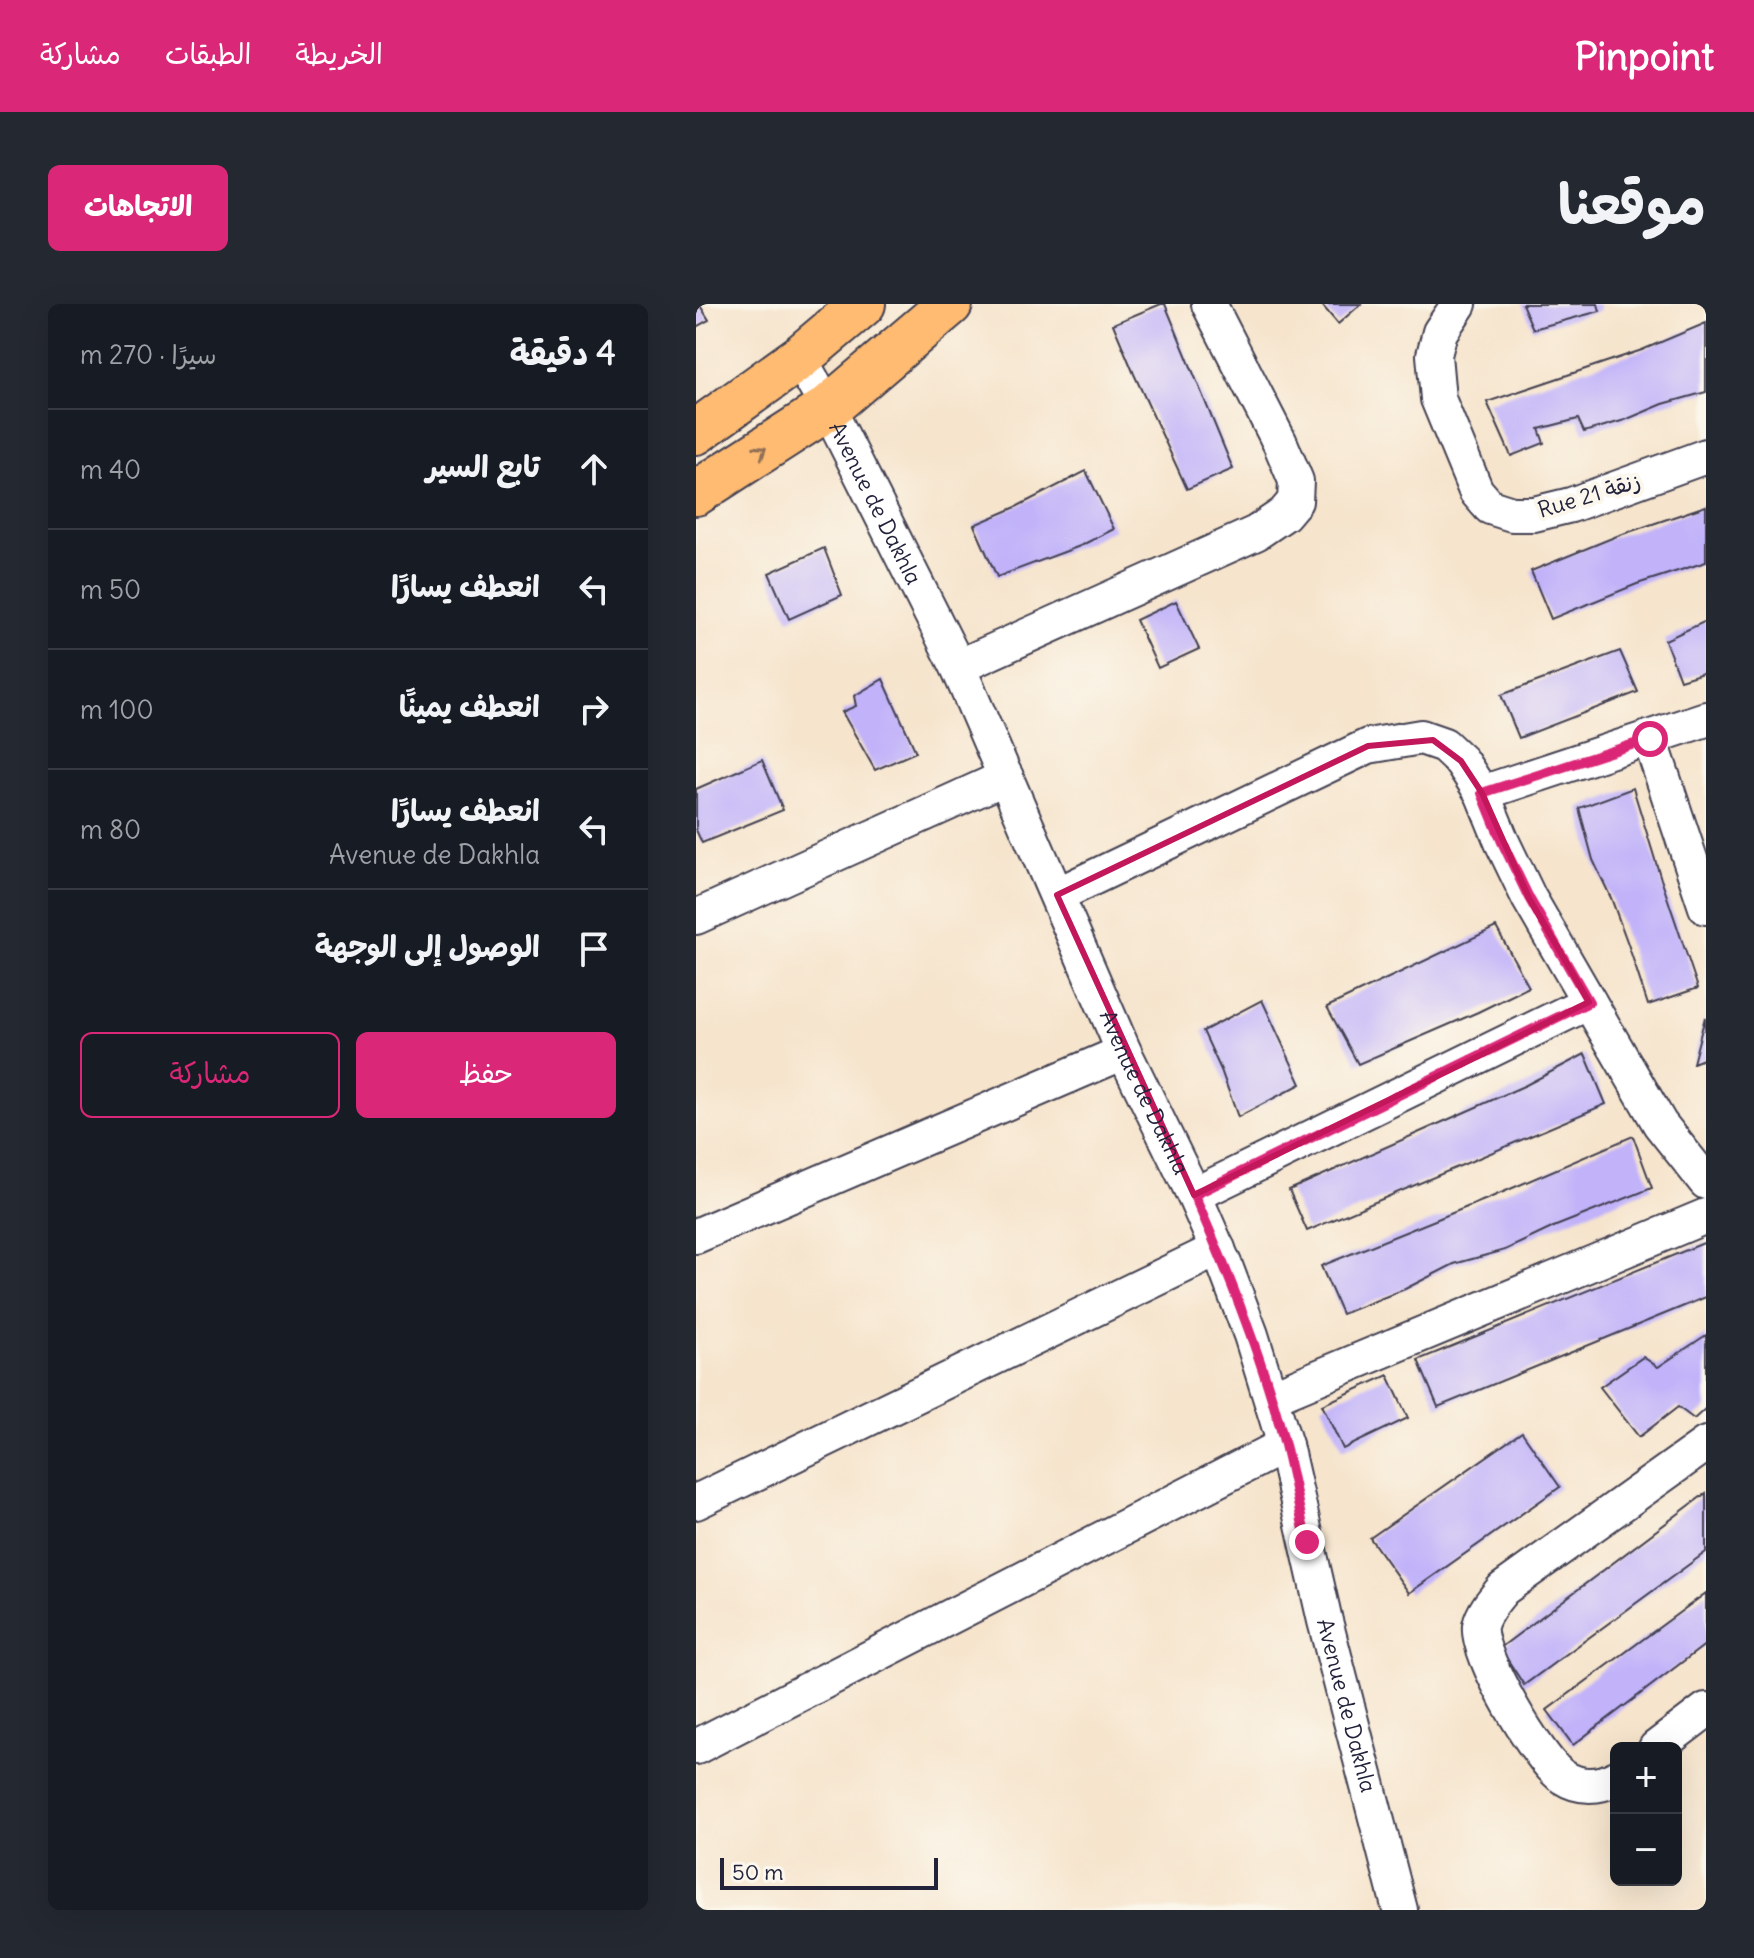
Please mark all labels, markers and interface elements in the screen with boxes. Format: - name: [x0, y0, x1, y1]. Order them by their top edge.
- text: Pinpoint: [1575, 33, 1714, 80]
- text: مشاركة: [40, 36, 121, 72]
- text: الطبقات: [165, 36, 251, 72]
- text: الخريطة: [295, 36, 383, 72]
- button: الاتجاهات: [48, 165, 228, 251]
- text: موقعنا: [1558, 169, 1706, 239]
- text: 4 دقيقة: [510, 331, 616, 374]
- text: سيرًا · 270 m: [80, 338, 217, 371]
- street label: Avenue de Dakhla: [823, 417, 928, 589]
- one-way arrow: [753, 445, 767, 460]
- text: تابع السير: [426, 447, 540, 485]
- icon: ahead: [572, 447, 616, 491]
- text: 40 m: [80, 453, 141, 486]
- street label: Rue 21 زنقة: [1534, 466, 1644, 524]
- text: انعطف يسارًا: [391, 567, 540, 605]
- icon: left: [572, 567, 616, 611]
- text: 50 m: [80, 573, 141, 606]
- text: انعطف يمينًا: [399, 687, 540, 725]
- icon: right: [572, 687, 616, 731]
- text: 100 m: [80, 693, 154, 726]
- route start: [1632, 721, 1668, 757]
- text: انعطف يسارًا: [391, 791, 540, 829]
- icon: left: [572, 807, 616, 851]
- text: 80 m: [80, 813, 141, 846]
- text: Avenue de Dakhla: [329, 838, 540, 871]
- text: الوصول إلى الوجهة: [315, 927, 540, 965]
- icon: arrive: [572, 927, 616, 971]
- street label: Avenue de Dakhla: [1094, 1006, 1196, 1179]
- button: مشاركة: [80, 1032, 340, 1118]
- button: حفظ: [356, 1032, 616, 1118]
- route end: [1289, 1524, 1325, 1560]
- street label: Avenue de Dakhla: [1311, 1615, 1383, 1795]
- map controls: [1610, 1742, 1682, 1886]
- button: +: [1610, 1742, 1682, 1814]
- button: −: [1610, 1814, 1682, 1886]
- scale bar: [720, 1854, 938, 1890]
- text: 50 m: [732, 1858, 784, 1886]

